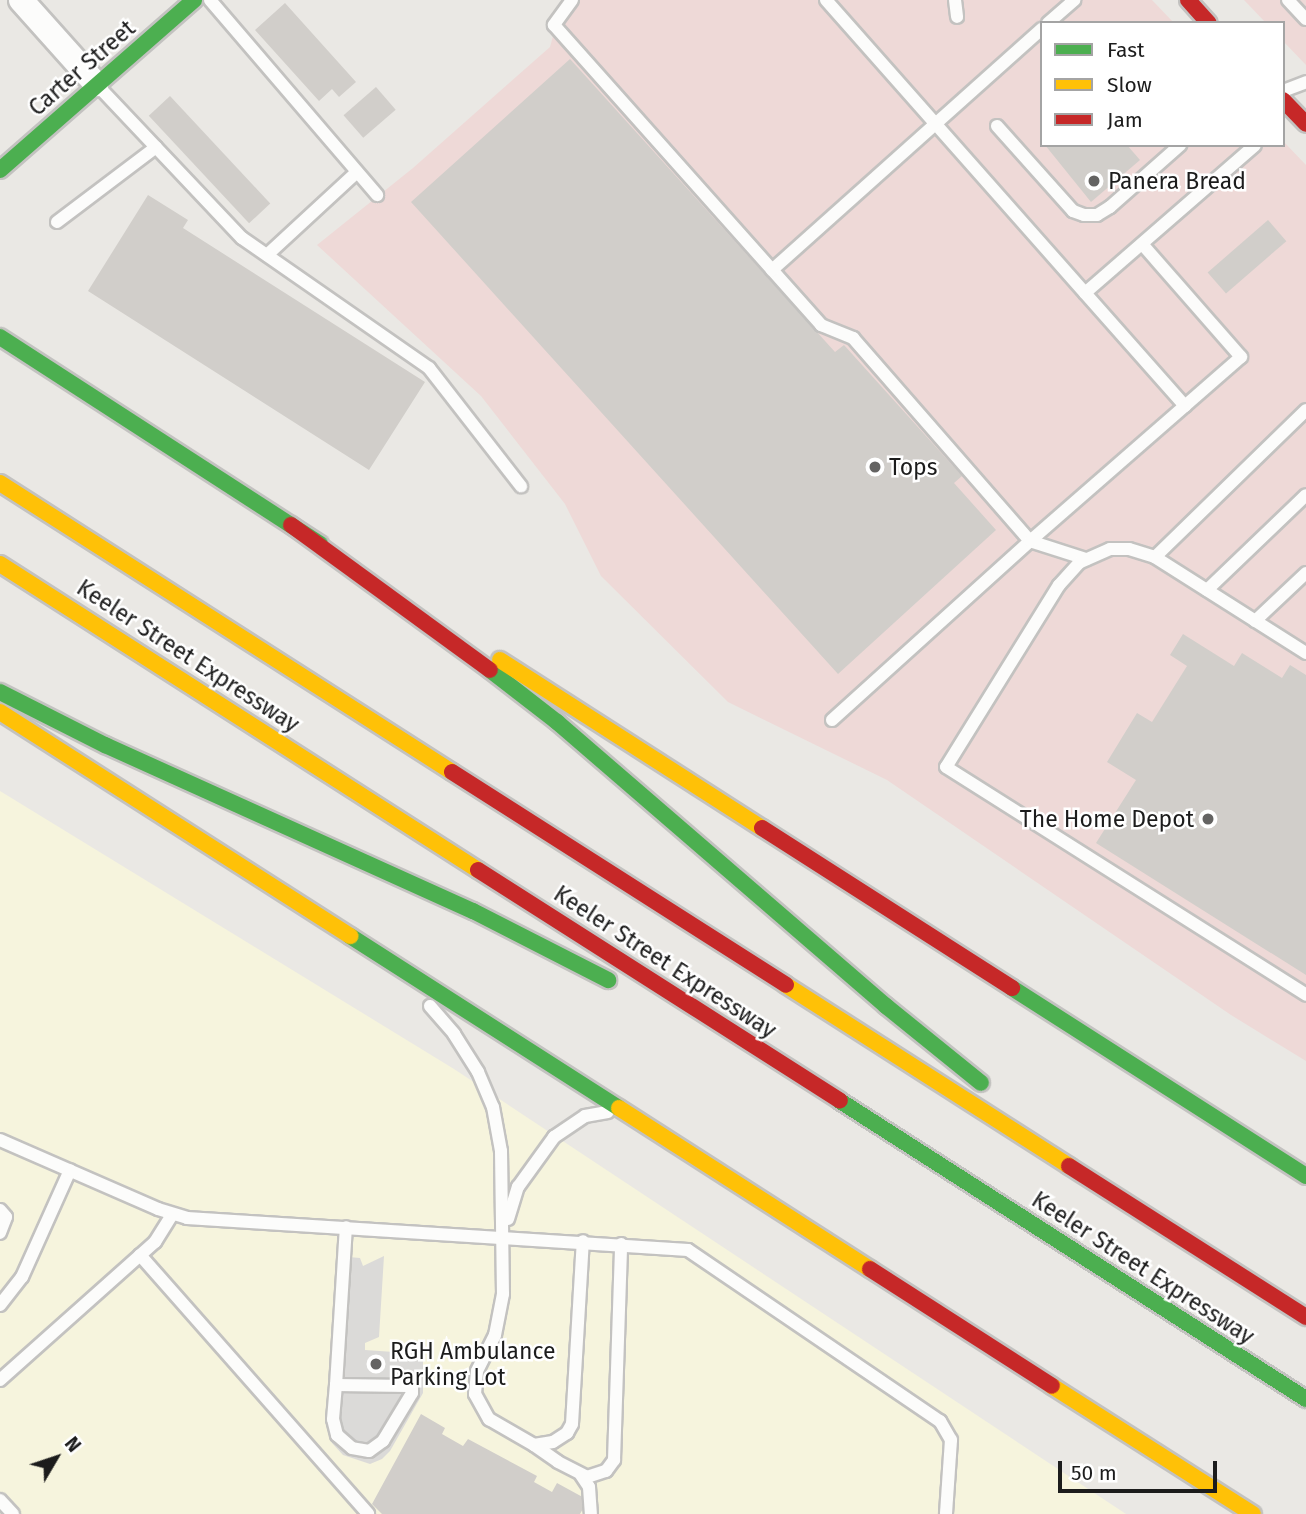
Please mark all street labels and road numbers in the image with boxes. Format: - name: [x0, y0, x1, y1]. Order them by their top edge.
- street label: Carter Street: [23, 14, 141, 122]
- street label: Keeler Street Expressway: [72, 574, 304, 738]
- street label: Keeler Street Expressway: [549, 880, 781, 1044]
- street label: Keeler Street Expressway: [1027, 1186, 1259, 1350]

